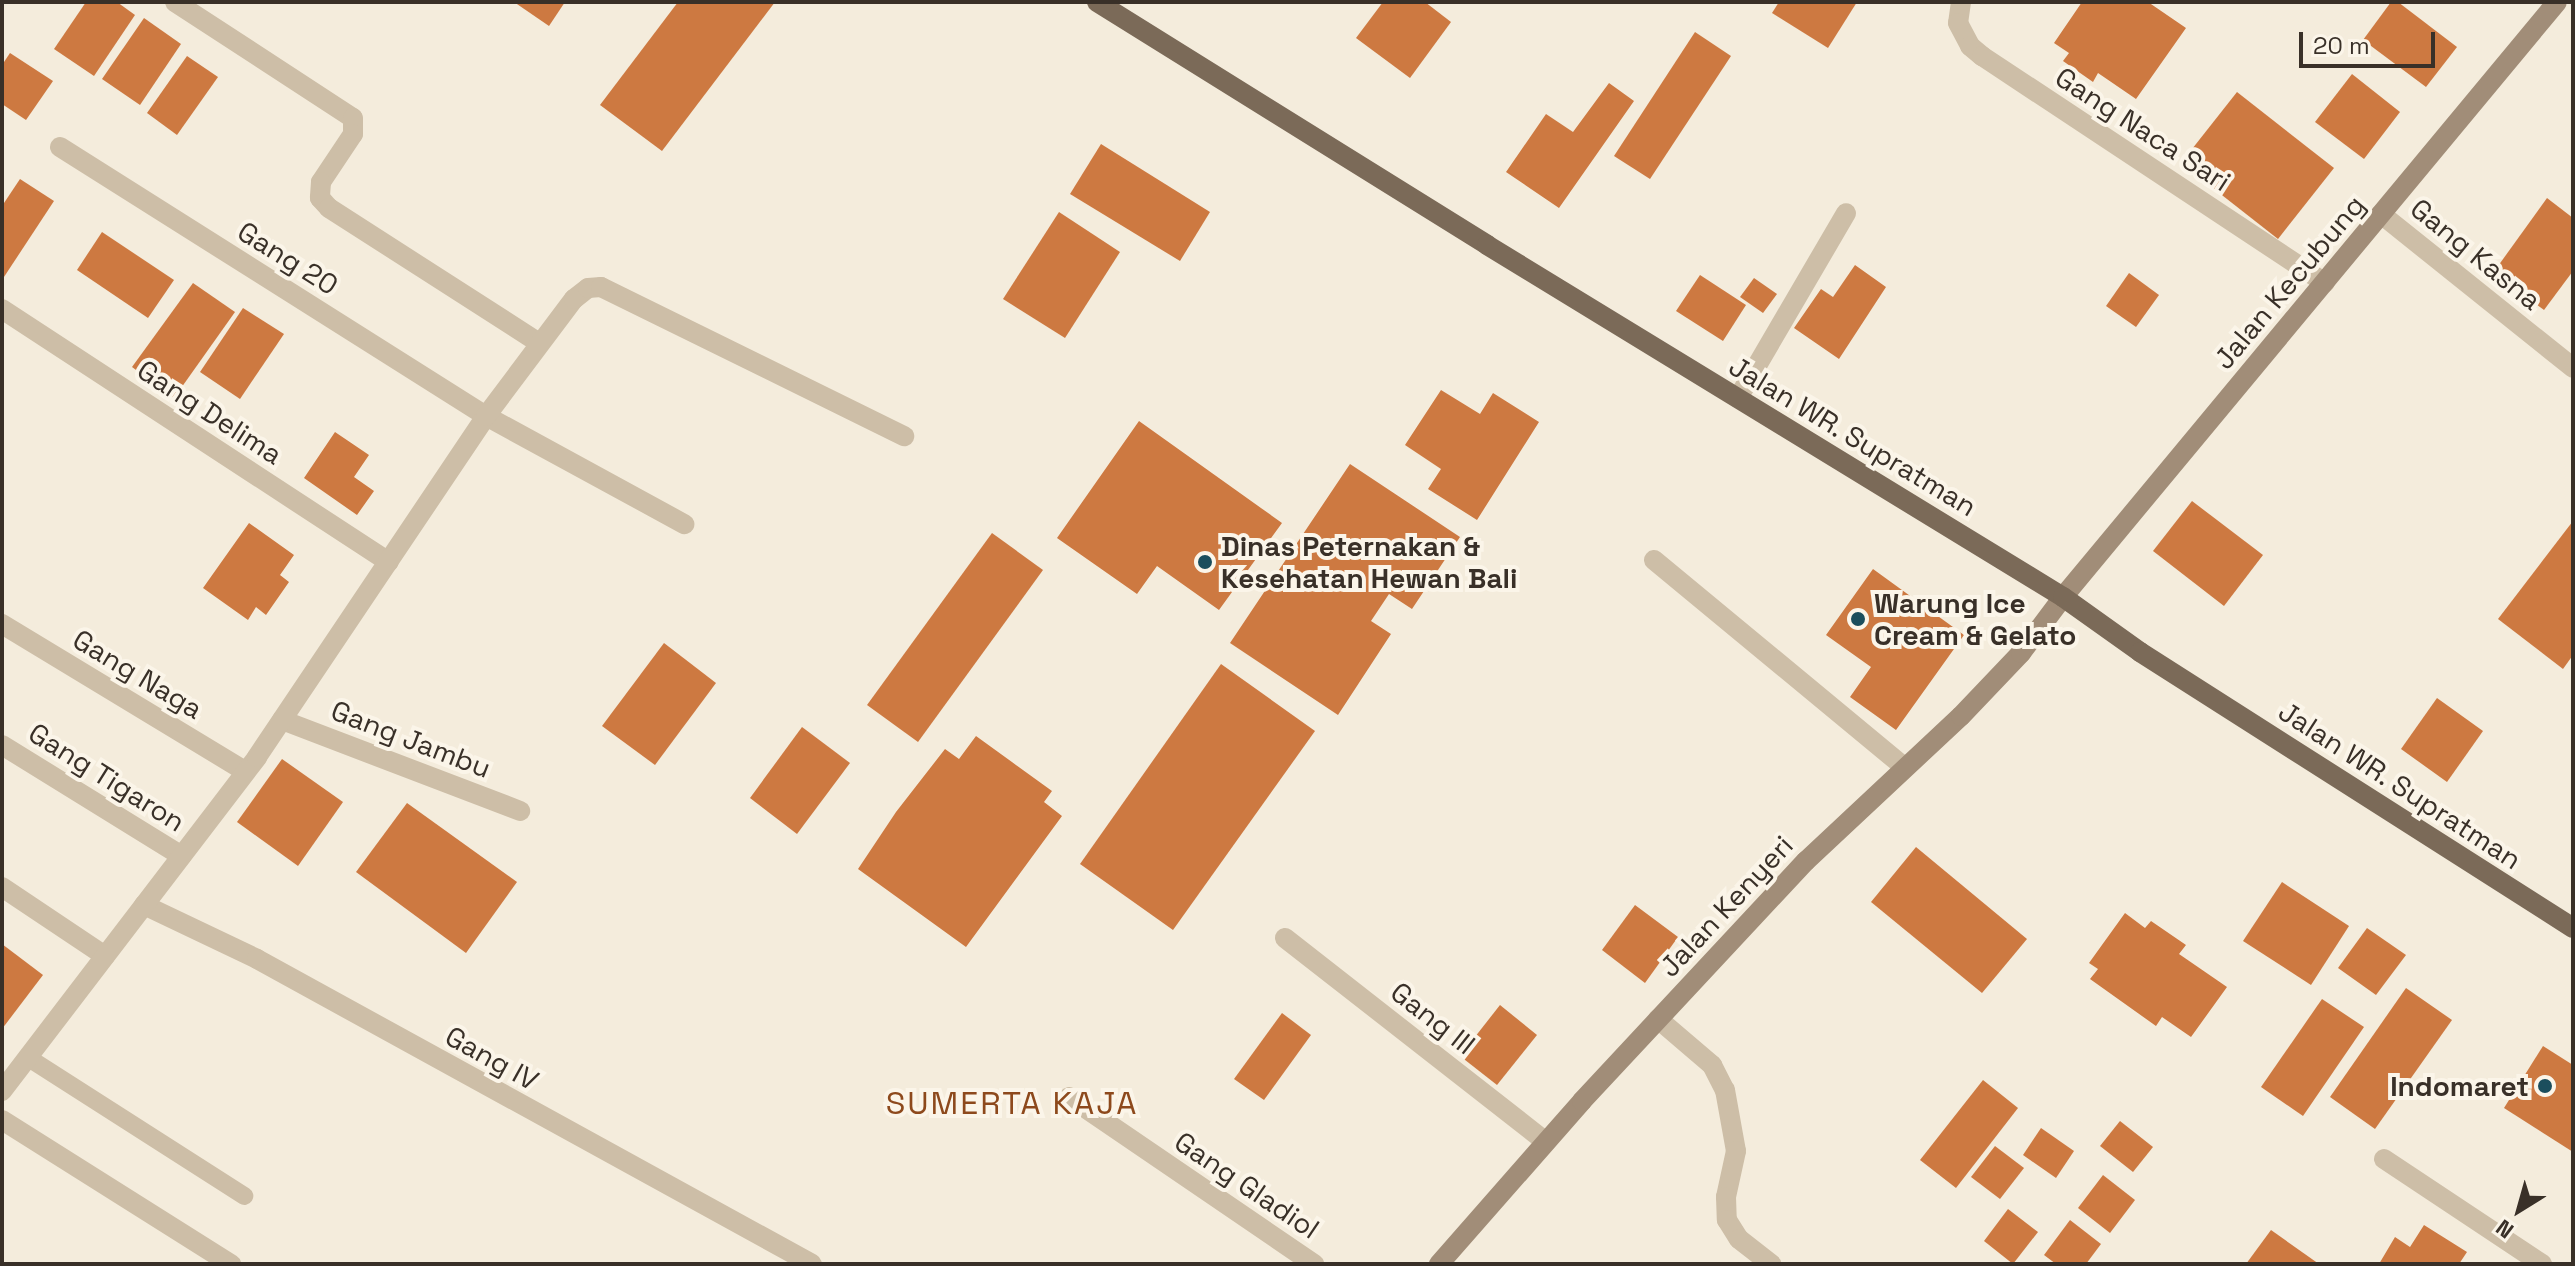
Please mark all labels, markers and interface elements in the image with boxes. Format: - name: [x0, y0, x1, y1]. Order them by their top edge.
- scale bar: [2303, 16, 2439, 66]
- text: 20 m: [2313, 30, 2370, 61]
- street label: Gang Naca Sari: [2049, 60, 2237, 198]
- street label: Jalan Kecubung: [2207, 188, 2371, 376]
- street label: Gang Kasna: [2404, 191, 2548, 317]
- street label: Gang 20: [232, 214, 344, 302]
- street label: Jalan WR. Supratman: [1723, 349, 1983, 523]
- street label: Gang Delima: [131, 353, 289, 471]
- place label: Dinas Peternakan & Kesehatan Hewan Bali: [1221, 529, 1517, 595]
- marker: Dinas Peternakan & Kesehatan Hewan Bali: [1196, 553, 1214, 571]
- place label: Warung Ice Cream & Gelato: [1874, 586, 2076, 652]
- marker: Warung Ice Cream & Gelato: [1849, 610, 1867, 628]
- street label: Gang Naga: [67, 622, 209, 726]
- street label: Gang Jambu: [326, 693, 496, 785]
- street label: Jalan WR. Supratman: [2272, 694, 2528, 876]
- street label: Gang Tigaron: [22, 715, 192, 839]
- street label: Jalan Kenyeri: [1652, 829, 1800, 983]
- street label: Gang III: [1384, 975, 1482, 1061]
- street label: Gang IV: [440, 1019, 544, 1097]
- place label: Indomaret: [2390, 1069, 2529, 1103]
- marker: Indomaret: [2536, 1077, 2554, 1095]
- district label: SUMERTA KAJA: [885, 1084, 1139, 1122]
- street label: Gang Gladiol: [1168, 1124, 1326, 1246]
- north arrow: [2479, 1170, 2559, 1250]
- text: N: [2490, 1214, 2519, 1245]

